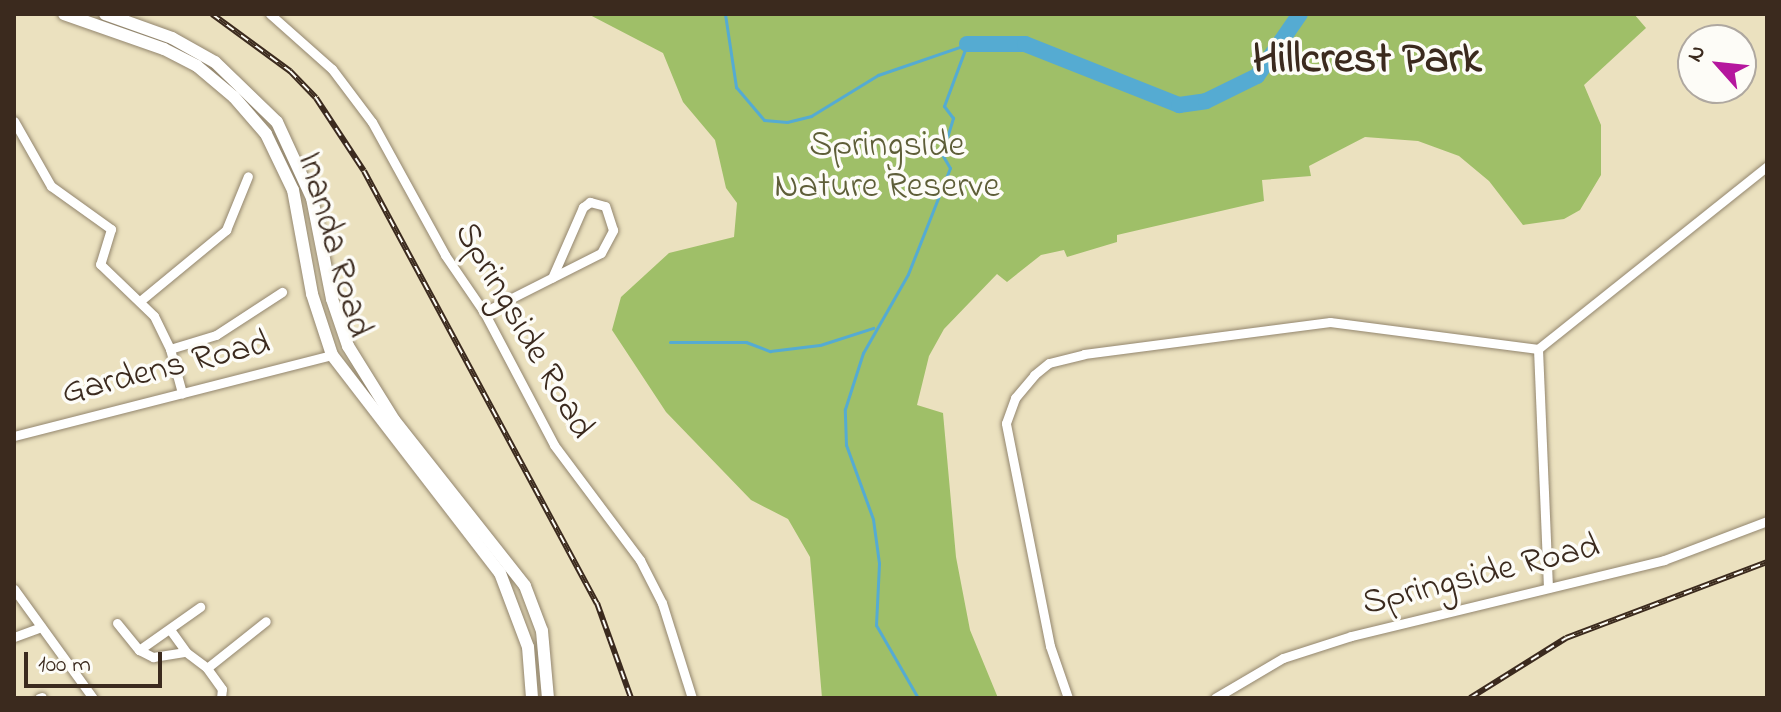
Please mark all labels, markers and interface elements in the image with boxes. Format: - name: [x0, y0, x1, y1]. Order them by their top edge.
- north arrow: [1677, 24, 1757, 104]
- district label: Hillcrest Park: [1253, 34, 1481, 86]
- text: N: [1680, 40, 1715, 68]
- park label: Springside Nature Reserve: [774, 124, 1000, 209]
- street label: Inanda Road: [286, 148, 380, 342]
- street label: Springside Road: [444, 215, 602, 447]
- street label: Gardens Road: [57, 322, 275, 416]
- street label: Springside Road: [1358, 526, 1604, 626]
- scale bar: [28, 636, 166, 686]
- text: 100 m: [38, 648, 91, 683]

